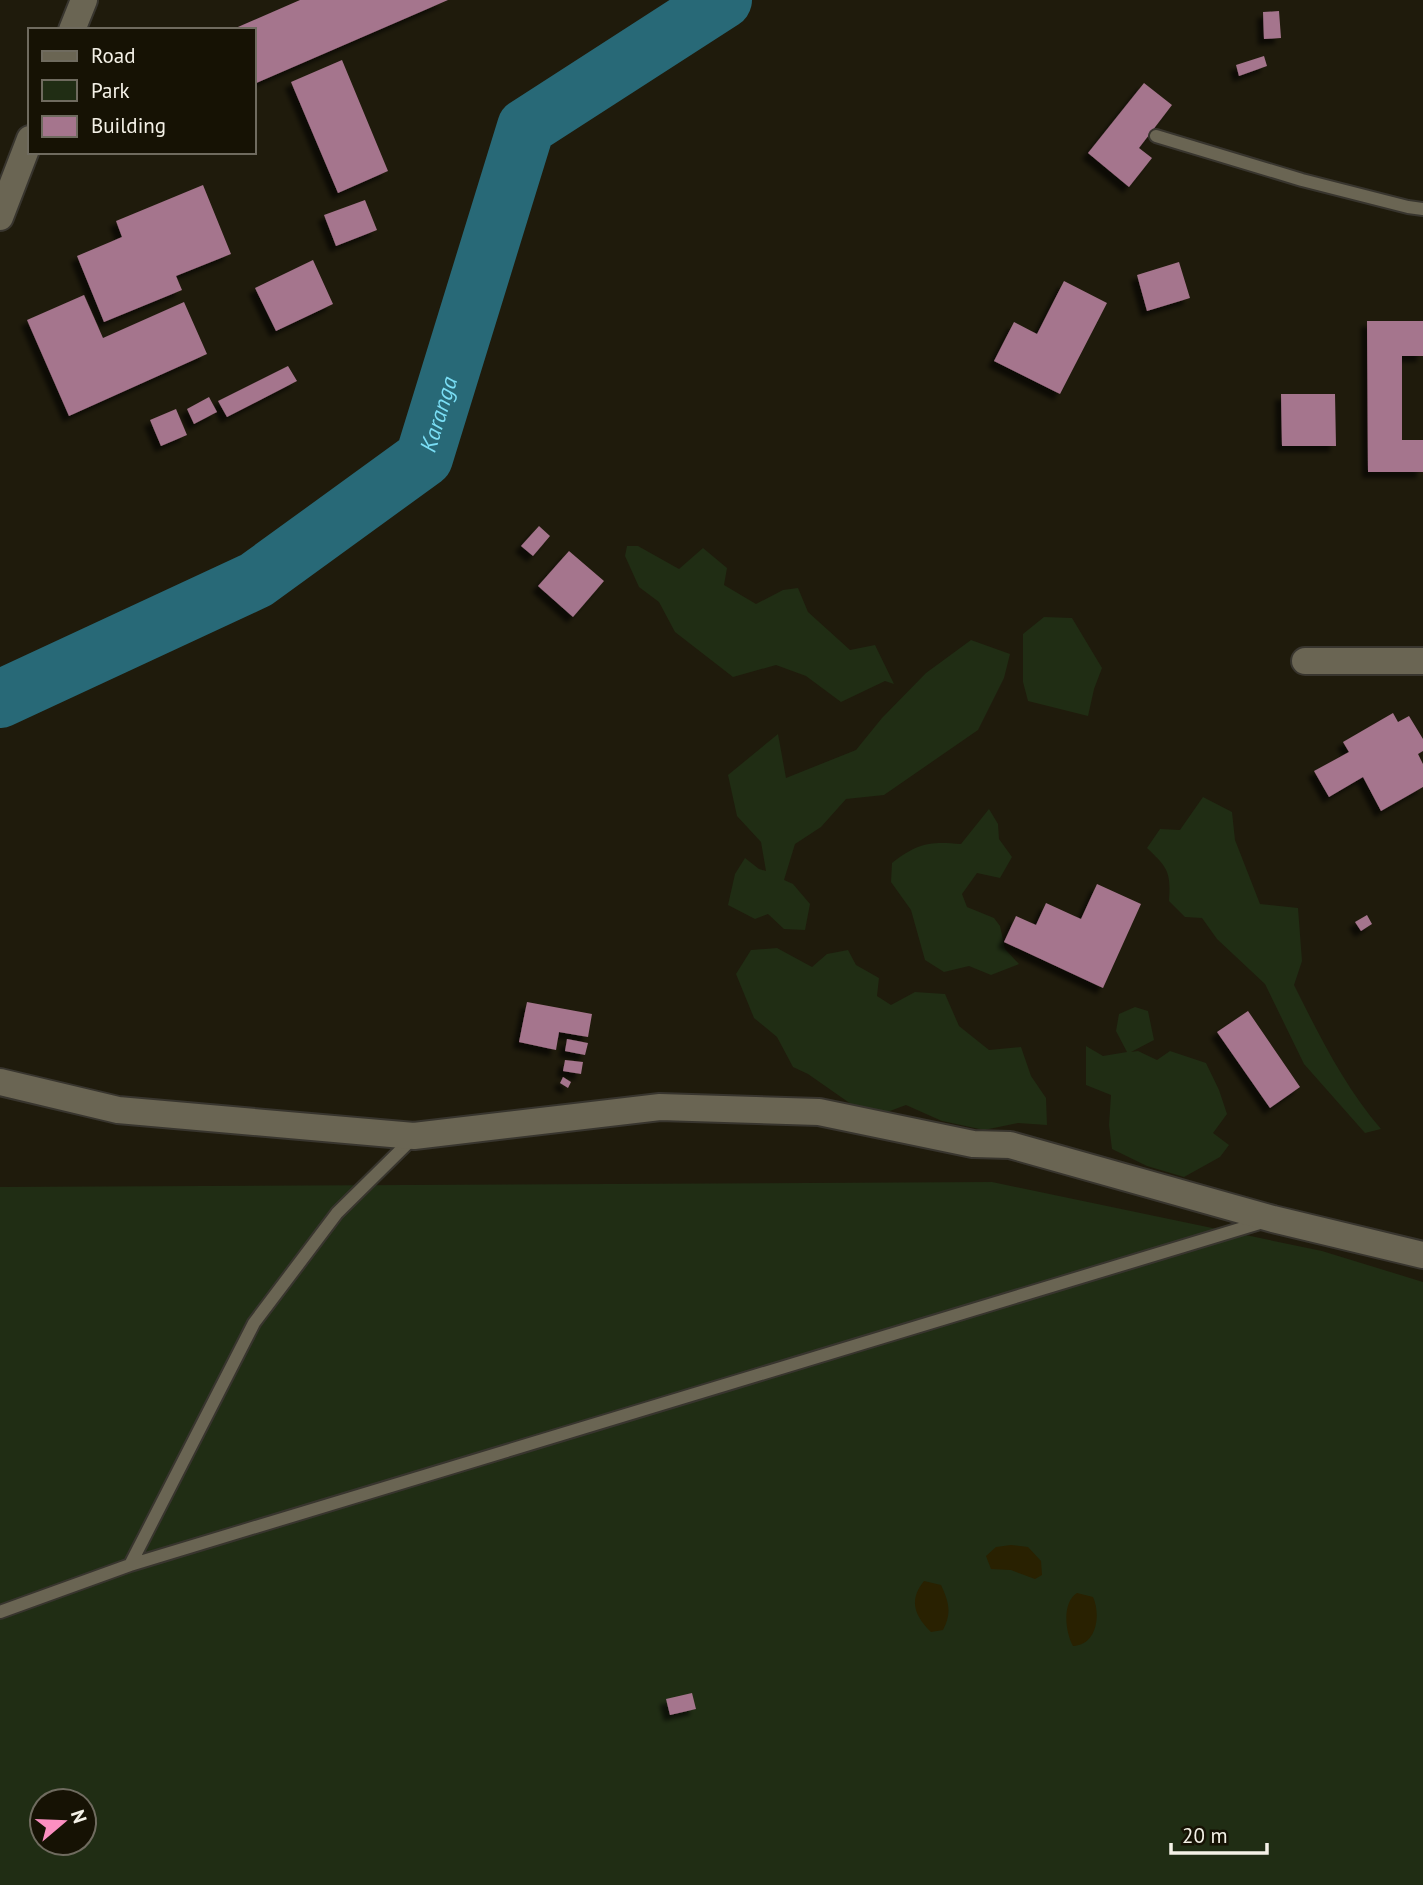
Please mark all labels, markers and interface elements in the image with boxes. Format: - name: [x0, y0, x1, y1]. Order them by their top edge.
- legend: [28, 28, 256, 154]
- text: Road: [91, 42, 135, 69]
- text: Park: [91, 77, 130, 104]
- text: Building: [91, 112, 166, 139]
- water label: Karanga: [412, 373, 463, 455]
- north arrow: [28, 1787, 98, 1857]
- text: N: [66, 1807, 92, 1826]
- scale bar: [1171, 1812, 1267, 1856]
- text: 20 m: [1182, 1822, 1228, 1849]

